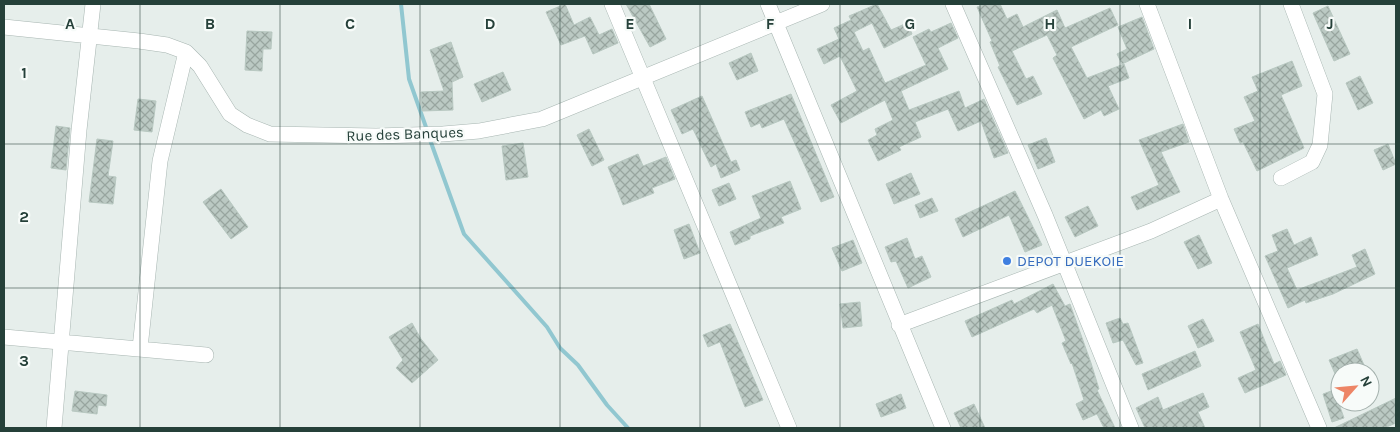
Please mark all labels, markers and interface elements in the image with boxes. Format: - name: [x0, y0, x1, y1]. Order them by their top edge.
- text: A: [65, 14, 75, 33]
- text: B: [205, 14, 215, 33]
- text: C: [345, 14, 355, 33]
- text: D: [485, 14, 496, 33]
- text: E: [625, 14, 635, 33]
- text: F: [766, 14, 775, 33]
- text: G: [905, 14, 915, 33]
- text: H: [1044, 14, 1056, 33]
- text: I: [1188, 14, 1192, 33]
- text: J: [1326, 14, 1334, 33]
- text: 1: [21, 63, 27, 82]
- street label: Rue des Banques: [346, 123, 464, 145]
- text: 2: [19, 207, 29, 226]
- place label: DEPOT DUEKOIE: [1017, 252, 1124, 270]
- marker: DEPOT DUEKOIE: [1001, 255, 1013, 267]
- text: 3: [19, 351, 29, 370]
- north arrow: [1330, 362, 1380, 412]
- text: N: [1356, 373, 1376, 390]

